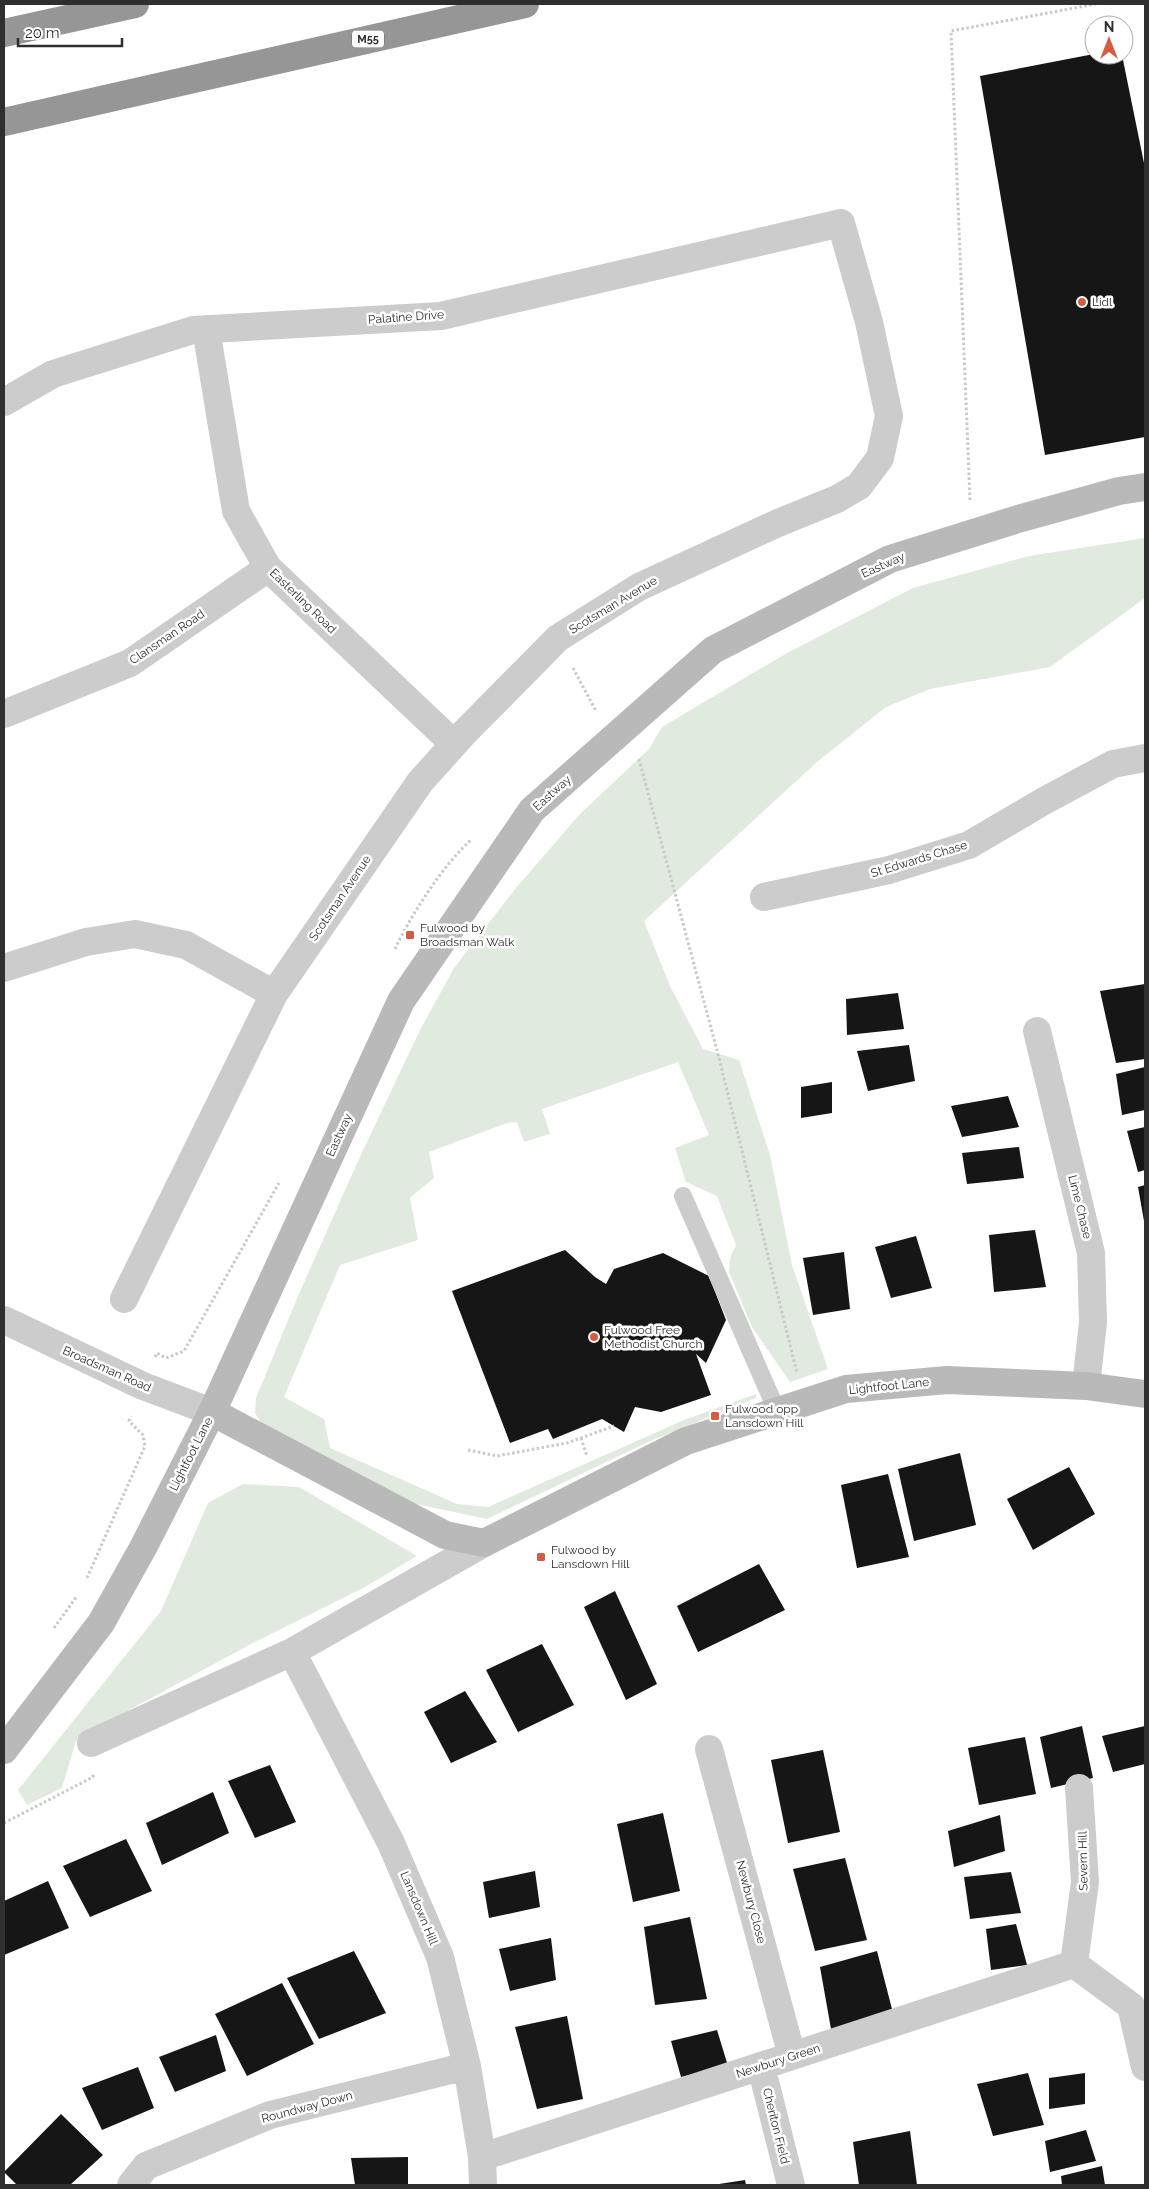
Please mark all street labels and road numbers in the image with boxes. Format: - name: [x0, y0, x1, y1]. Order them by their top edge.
- road number: M55: [352, 30, 384, 48]
- street label: Palatine Drive: [368, 307, 444, 327]
- street label: Eastway: [859, 549, 907, 581]
- street label: Easterling Road: [267, 566, 339, 636]
- street label: Scotsman Avenue: [567, 573, 659, 637]
- street label: Clansman Road: [127, 607, 207, 667]
- street label: Eastway: [530, 772, 574, 814]
- street label: St Edwards Chase: [869, 838, 969, 880]
- street label: Scotsman Avenue: [306, 853, 374, 943]
- street label: Eastway: [323, 1111, 355, 1159]
- street label: Lime Chase: [1065, 1174, 1095, 1240]
- street label: Broadsman Road: [61, 1343, 153, 1395]
- street label: Lightfoot Lane: [848, 1375, 930, 1397]
- street label: Lightfoot Lane: [166, 1415, 216, 1493]
- street label: Severn Hill: [1075, 1830, 1091, 1891]
- street label: Newbury Close: [733, 1859, 769, 1945]
- street label: Lansdown Hill: [397, 1869, 441, 1948]
- street label: Newbury Green: [734, 2041, 822, 2081]
- street label: Cheriton Field: [760, 2087, 792, 2165]
- street label: Roundway Down: [260, 2088, 354, 2126]

